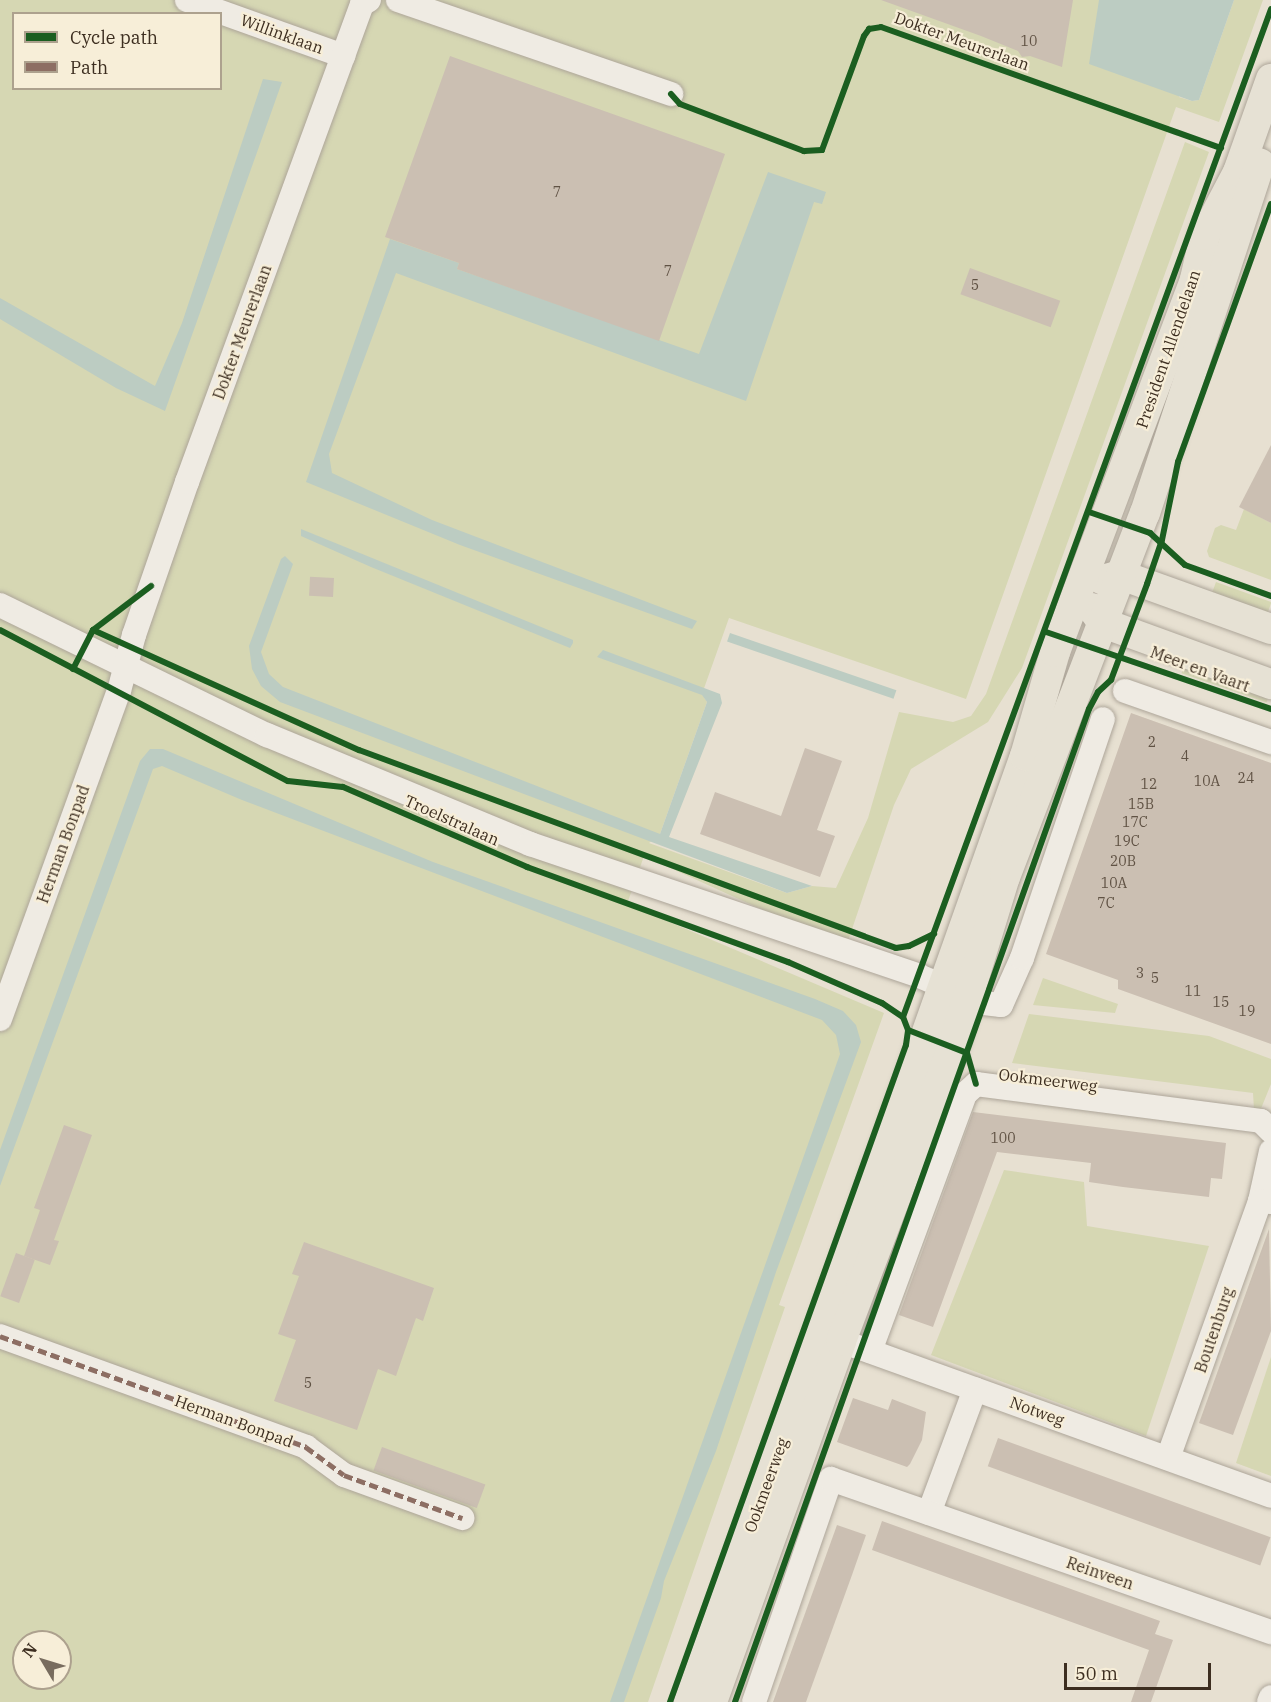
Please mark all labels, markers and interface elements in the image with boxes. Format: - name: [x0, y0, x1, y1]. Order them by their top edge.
- street label: Dokter Meurerlaan: [892, 8, 1032, 74]
- street label: Willinklaan: [238, 10, 326, 58]
- legend: [12, 12, 222, 90]
- text: Cycle path: [70, 26, 158, 49]
- house number: 10: [1021, 33, 1037, 49]
- text: Path: [70, 56, 108, 79]
- house number: 7: [553, 184, 561, 200]
- street label: Dokter Meurerlaan: [209, 262, 275, 402]
- house number: 7: [664, 263, 672, 279]
- street label: President Allendelaan: [1132, 267, 1204, 431]
- house number: 5: [971, 277, 979, 293]
- street label: Meer en Vaart: [1148, 642, 1252, 696]
- house number: 2: [1148, 734, 1156, 750]
- house number: 4: [1181, 748, 1189, 764]
- house number: 24: [1238, 770, 1254, 786]
- house number: 10A: [1194, 773, 1220, 789]
- house number: 12: [1141, 776, 1157, 792]
- street label: Herman Bonpad: [33, 782, 93, 906]
- street label: Troelstralaan: [402, 791, 502, 849]
- house number: 15B: [1128, 796, 1154, 812]
- house number: 17C: [1122, 814, 1148, 830]
- house number: 19C: [1114, 833, 1140, 849]
- house number: 20B: [1110, 853, 1136, 869]
- house number: 10A: [1101, 875, 1127, 891]
- house number: 7C: [1097, 895, 1115, 911]
- house number: 3: [1136, 965, 1144, 981]
- house number: 5: [1151, 970, 1159, 986]
- house number: 11: [1185, 983, 1201, 999]
- house number: 15: [1213, 994, 1229, 1010]
- house number: 19: [1239, 1003, 1255, 1019]
- street label: Ookmeerweg: [998, 1064, 1098, 1096]
- house number: 100: [990, 1130, 1016, 1146]
- street label: Boutenburg: [1190, 1285, 1238, 1375]
- house number: 5: [304, 1375, 312, 1391]
- street label: Herman Bonpad: [172, 1391, 296, 1451]
- street label: Notweg: [1007, 1392, 1067, 1430]
- street label: Ookmeerweg: [740, 1435, 792, 1535]
- street label: Reinveen: [1064, 1553, 1136, 1593]
- north arrow: [12, 1630, 72, 1690]
- text: N: [18, 1639, 41, 1661]
- scale bar: [1067, 1651, 1214, 1689]
- text: 50 m: [1075, 1662, 1118, 1685]

